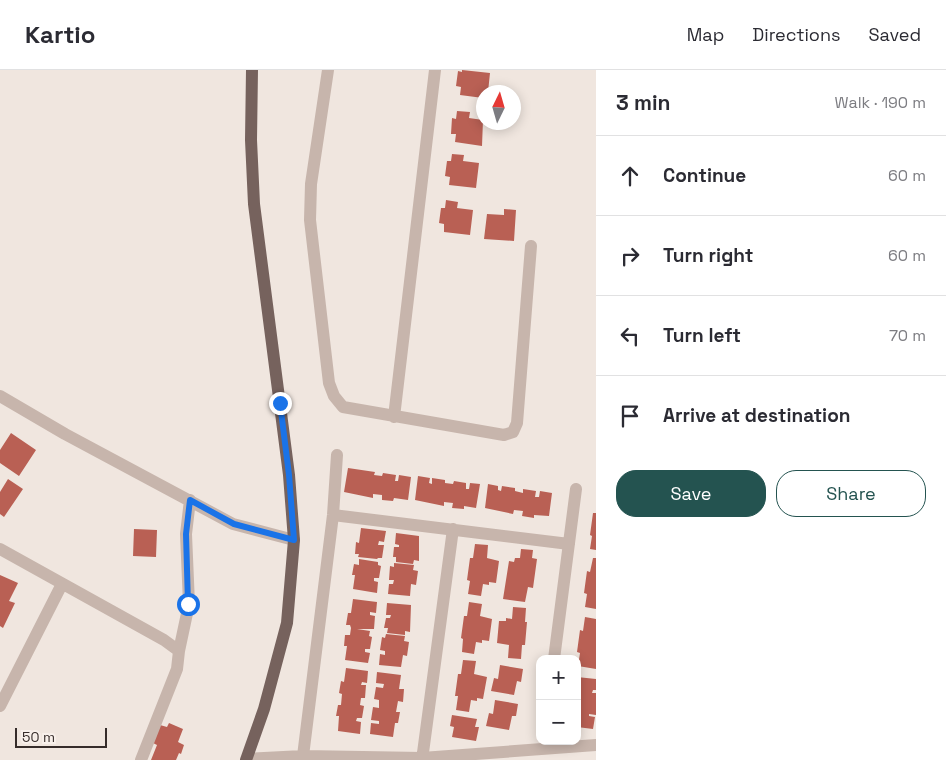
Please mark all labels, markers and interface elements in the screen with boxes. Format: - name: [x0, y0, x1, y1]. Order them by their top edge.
- text: Kartio: [25, 19, 95, 50]
- text: Map: [687, 23, 724, 46]
- text: Directions: [752, 23, 841, 46]
- text: Saved: [869, 23, 921, 46]
- north arrow: [476, 85, 521, 130]
- text: 3 min: [616, 89, 671, 116]
- text: Walk · 190 m: [835, 92, 926, 113]
- icon: ahead: [616, 162, 644, 190]
- text: Continue: [663, 163, 746, 188]
- text: 60 m: [888, 165, 926, 186]
- icon: right: [616, 242, 644, 270]
- text: Turn right: [663, 243, 753, 268]
- text: 60 m: [888, 245, 926, 266]
- icon: left: [616, 322, 644, 350]
- text: Turn left: [663, 323, 741, 348]
- text: 70 m: [889, 325, 926, 346]
- route end: [269, 392, 292, 415]
- icon: arrive: [616, 402, 644, 430]
- text: Arrive at destination: [663, 403, 851, 428]
- button: Save: [616, 470, 766, 517]
- button: Share: [776, 470, 926, 517]
- route start: [177, 593, 200, 616]
- map controls: [536, 655, 581, 745]
- button: +: [536, 655, 581, 700]
- button: −: [536, 700, 581, 745]
- scale bar: [15, 725, 108, 748]
- text: 50 m: [22, 728, 55, 746]

